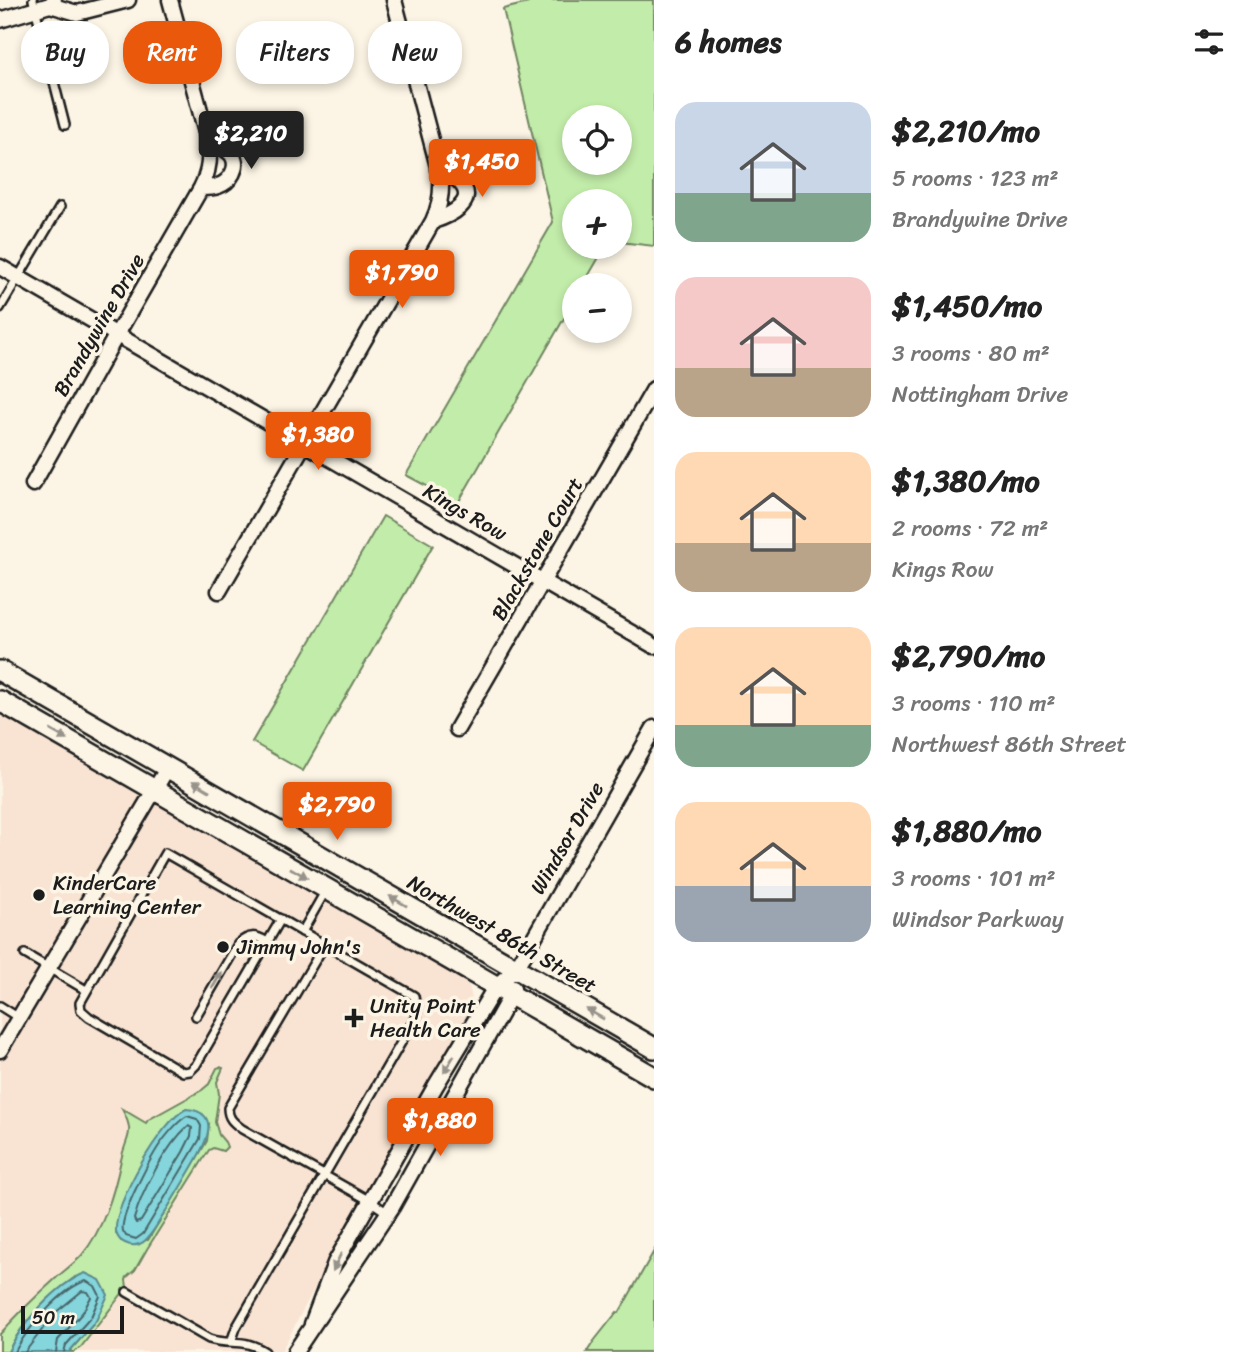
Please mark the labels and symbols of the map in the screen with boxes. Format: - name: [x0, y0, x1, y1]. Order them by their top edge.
- pin: $2,210: [194, 111, 308, 171]
- pin: $1,450: [425, 140, 539, 199]
- street label: Brandywine Drive: [42, 246, 156, 404]
- pin: $1,790: [345, 250, 459, 310]
- pin: $1,380: [261, 412, 375, 472]
- street label: Blackstone Court: [480, 470, 594, 628]
- street label: Kings Row: [415, 472, 515, 552]
- one-way arrow: [50, 729, 69, 741]
- street label: Windsor Drive: [519, 774, 615, 902]
- one-way arrow: [191, 780, 210, 793]
- pin: $2,790: [280, 782, 394, 842]
- place label: KinderCare Learning Center: [53, 864, 202, 926]
- street label: Northwest 86th Street: [400, 864, 604, 1004]
- one-way arrow: [289, 867, 308, 879]
- marker: KinderCare Learning Center: [31, 887, 47, 903]
- one-way arrow: [388, 894, 407, 907]
- place label: Jimmy John's: [236, 928, 361, 966]
- marker: Jimmy John's: [215, 939, 231, 955]
- one-way arrow: [211, 970, 223, 990]
- place label: Unity Point Health Care: [370, 987, 481, 1049]
- marker: Unity Point Health Care: [344, 1008, 364, 1028]
- one-way arrow: [585, 1008, 604, 1020]
- one-way arrow: [442, 1054, 455, 1073]
- pin: $1,880: [383, 1098, 497, 1158]
- one-way arrow: [331, 1252, 343, 1272]
- scale bar: [21, 1303, 124, 1335]

